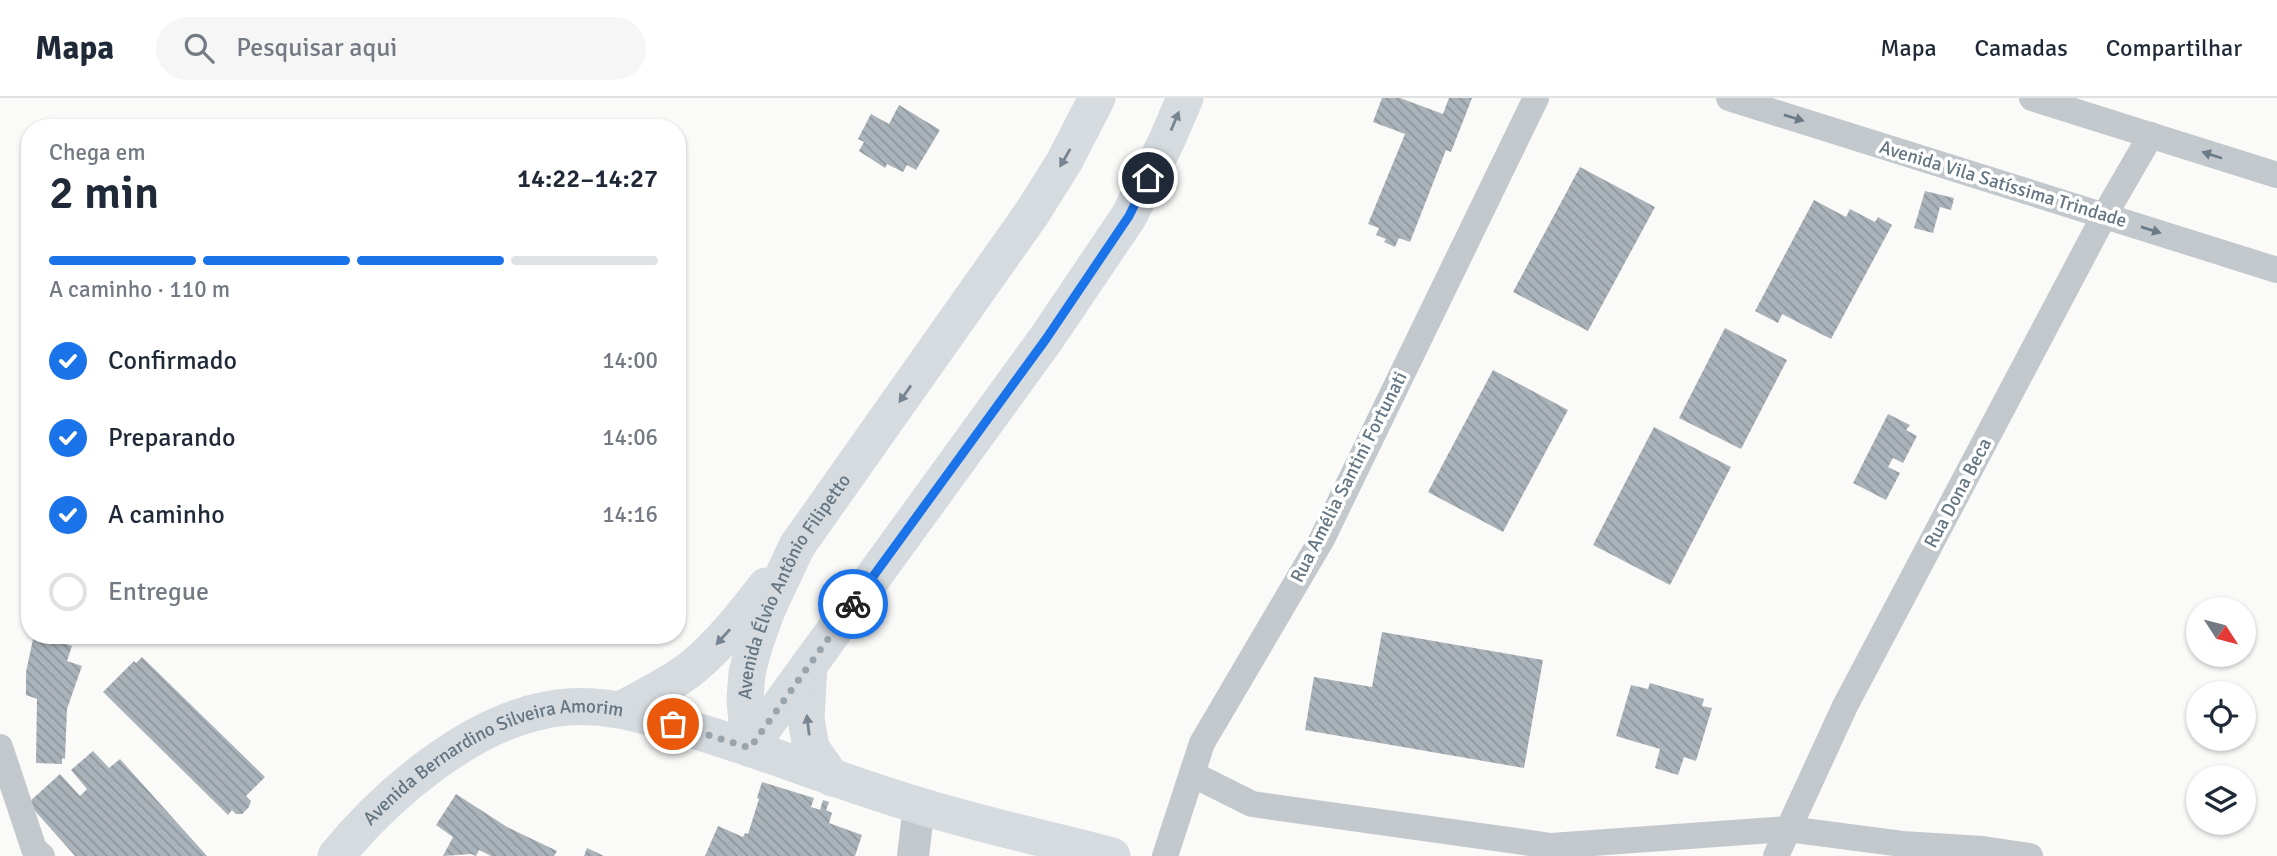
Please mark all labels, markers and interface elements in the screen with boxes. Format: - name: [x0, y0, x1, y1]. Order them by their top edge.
- search box: [156, 17, 646, 80]
- text: Mapa: [35, 28, 114, 69]
- icon: search: [180, 29, 218, 67]
- text: Pesquisar aqui: [236, 32, 397, 64]
- text: Mapa: [1880, 33, 1937, 63]
- text: Camadas: [1975, 33, 2068, 63]
- text: Compartilhar: [2106, 33, 2242, 63]
- one-way arrow: [1170, 111, 1181, 132]
- one-way arrow: [1783, 114, 1804, 124]
- street label: Avenida Vila Satíssima Trindade: [1876, 135, 2130, 233]
- text: Chega em: [49, 138, 146, 167]
- pin: [1118, 148, 1178, 208]
- one-way arrow: [1059, 149, 1071, 168]
- one-way arrow: [2201, 149, 2222, 159]
- icon: home: [1129, 159, 1167, 197]
- text: 14:22–14:27: [517, 163, 658, 195]
- text: 2 min: [49, 165, 159, 221]
- one-way arrow: [2141, 226, 2162, 236]
- text: A caminho · 110 m: [49, 275, 230, 304]
- icon: check: [49, 342, 87, 380]
- text: Confirmado: [108, 345, 237, 377]
- text: 14:00: [602, 346, 658, 375]
- street label: Rua Amélia Santini Fortunati: [1285, 368, 1413, 586]
- one-way arrow: [898, 385, 912, 403]
- icon: check: [49, 419, 87, 457]
- text: Preparando: [108, 422, 235, 454]
- text: 14:06: [602, 423, 658, 452]
- street label: Rua Dona Beca: [1919, 434, 1997, 552]
- street label: Avenida Élvio Antônio Filipetto: [733, 469, 856, 700]
- icon: check: [49, 496, 87, 534]
- text: A caminho: [108, 499, 225, 531]
- text: 14:16: [602, 500, 658, 529]
- courier: [818, 569, 888, 639]
- text: Entregue: [108, 576, 209, 608]
- icon: bike: [834, 585, 872, 623]
- north arrow: [2186, 597, 2256, 667]
- map controls: [2186, 597, 2256, 835]
- one-way arrow: [715, 628, 731, 646]
- button: locate: [2186, 681, 2256, 751]
- street label: Avenida Bernardino Silveira Amorim: [358, 694, 625, 830]
- pin: [643, 694, 703, 754]
- icon: bag: [654, 705, 692, 743]
- one-way arrow: [802, 713, 813, 735]
- button: layers: [2186, 765, 2256, 835]

